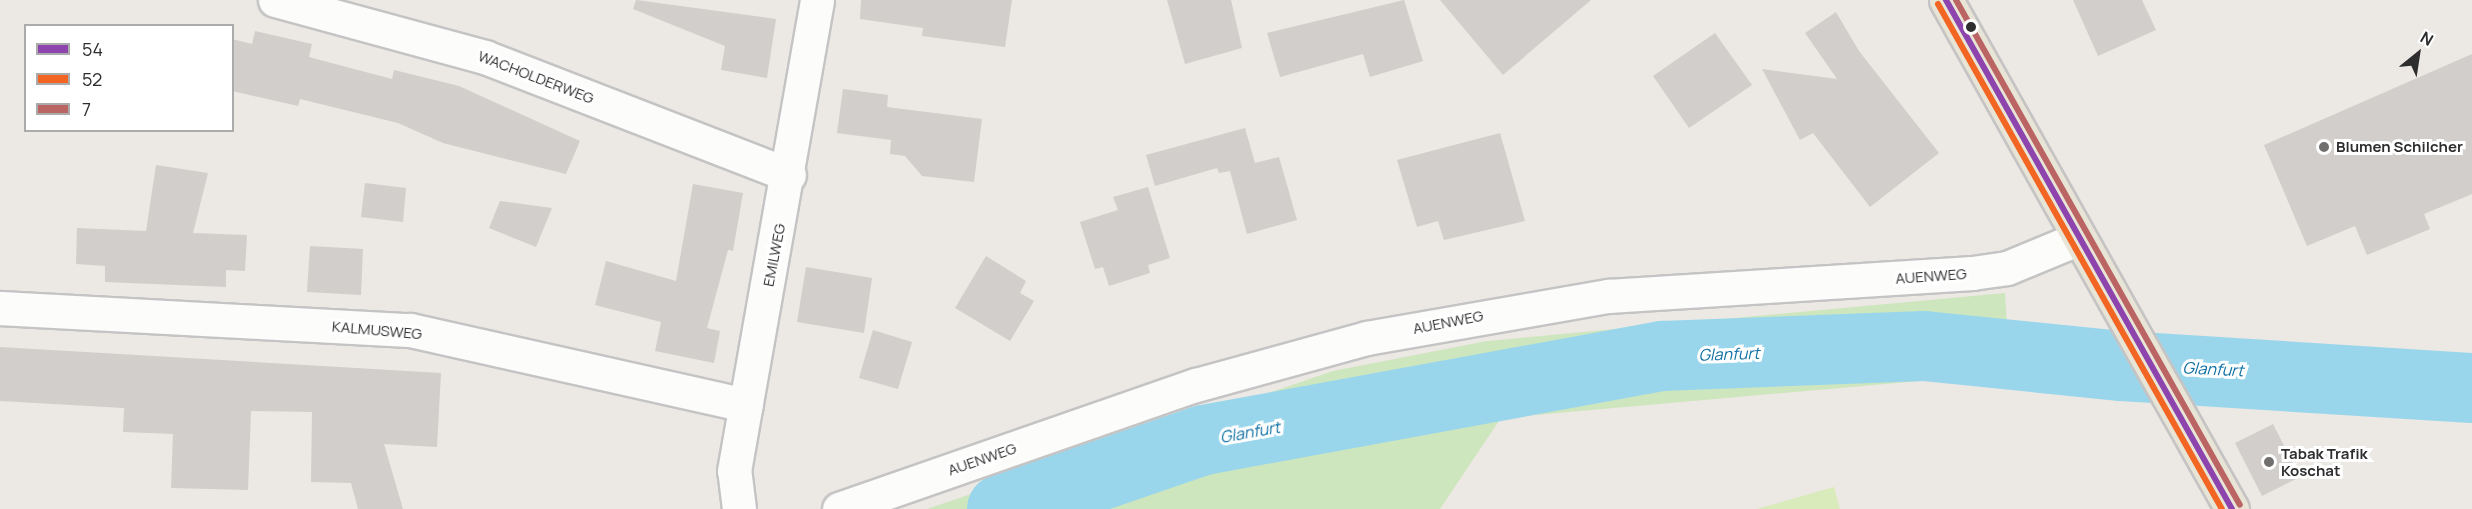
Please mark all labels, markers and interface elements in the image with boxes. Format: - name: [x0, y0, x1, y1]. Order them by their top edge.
- unlabelled marker: [1965, 21, 1977, 33]
- legend: [24, 24, 234, 132]
- north arrow: [2388, 24, 2448, 84]
- text: N: [2417, 26, 2437, 51]
- text: 54: [82, 37, 103, 61]
- street label: WACHOLDERWEG: [476, 47, 596, 107]
- text: 52: [82, 67, 102, 91]
- text: 7: [82, 97, 91, 121]
- place label: Blumen Schilcher: [2336, 138, 2463, 156]
- marker: Blumen Schilcher: [2317, 140, 2331, 154]
- street label: EMILWEG: [759, 222, 789, 288]
- street label: AUENWEG: [1895, 265, 1967, 287]
- street label: AUENWEG: [1411, 306, 1485, 338]
- street label: KALMUSWEG: [331, 317, 423, 343]
- water label: Glanfurt: [1698, 343, 1760, 365]
- water label: Glanfurt: [2182, 358, 2244, 380]
- water label: Glanfurt: [1218, 417, 1282, 447]
- street label: AUENWEG: [945, 439, 1019, 479]
- place label: Tabak Trafik Koschat: [2281, 444, 2368, 479]
- marker: Tabak Trafik Koschat: [2262, 455, 2276, 469]

